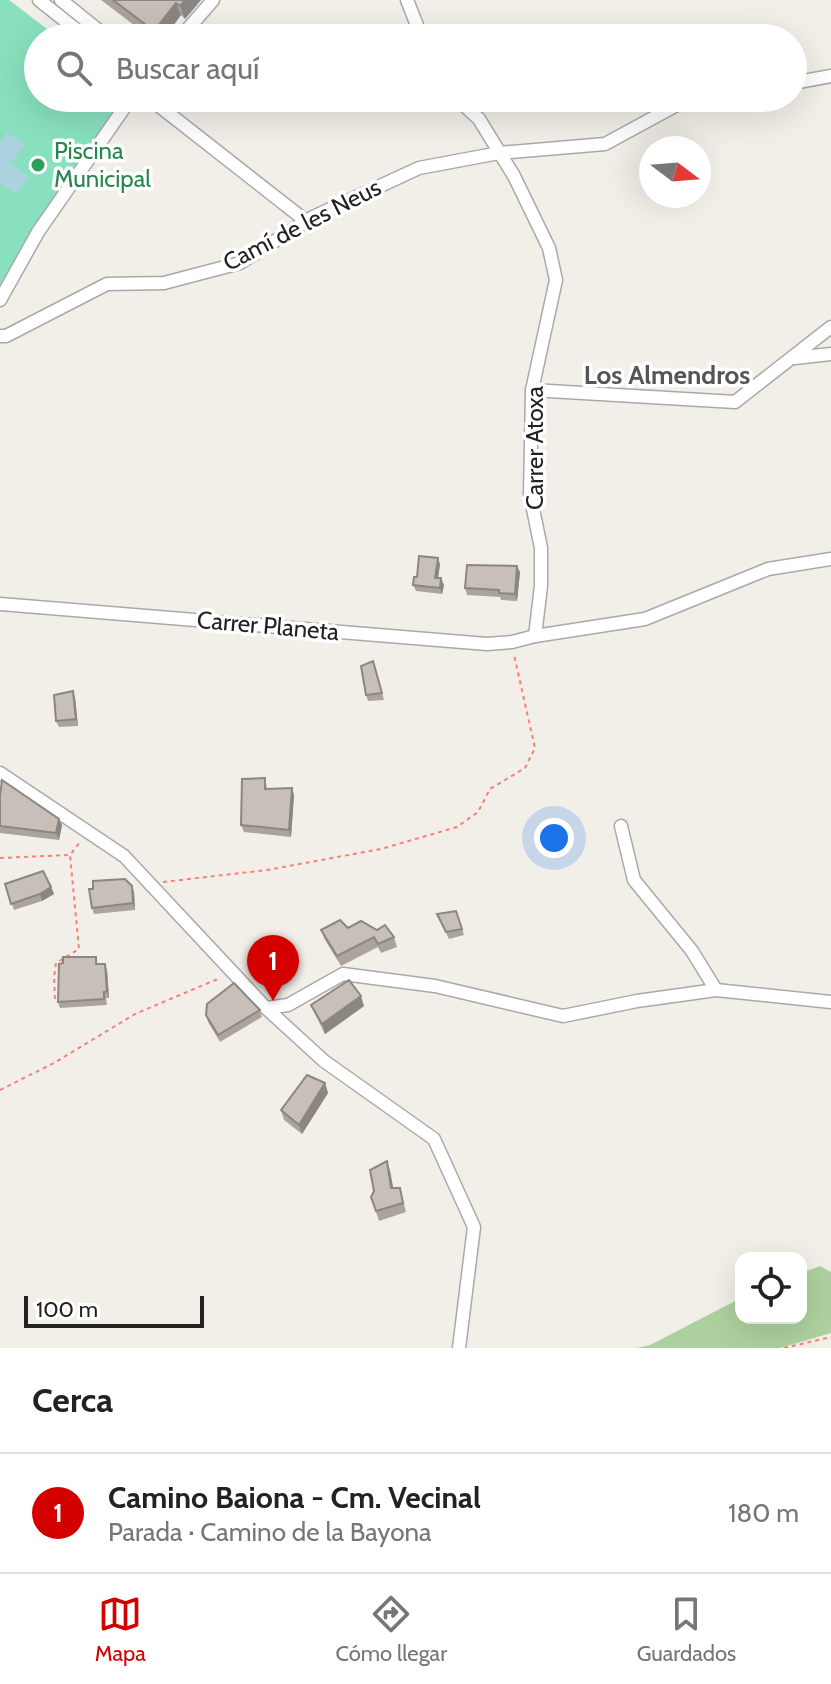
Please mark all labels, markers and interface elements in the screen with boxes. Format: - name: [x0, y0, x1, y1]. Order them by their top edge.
- search box: [24, 24, 807, 112]
- icon: search: [52, 46, 96, 90]
- text: Buscar aquí: [116, 50, 259, 87]
- place label: Piscina Municipal: [54, 136, 151, 193]
- north arrow: [639, 136, 711, 208]
- marker: Piscina Municipal: [29, 156, 47, 174]
- street label: Camí de les Neus: [218, 172, 386, 277]
- district label: Los Almendros: [584, 359, 750, 391]
- street label: Carrer Atoxa: [520, 385, 549, 510]
- street label: Carrer Planeta: [196, 605, 341, 646]
- your location: [534, 818, 574, 858]
- pin: 1: [247, 935, 299, 1001]
- map controls: [735, 1252, 807, 1324]
- button: locate: [735, 1252, 807, 1324]
- scale bar: [24, 1292, 204, 1328]
- text: 100 m: [36, 1296, 98, 1323]
- text: Cerca: [32, 1379, 113, 1421]
- text: Camino Baiona - Cm. Vecinal: [108, 1479, 481, 1516]
- text: 1: [53, 1497, 63, 1529]
- text: 180 m: [728, 1497, 799, 1529]
- text: Parada · Camino de la Bayona: [108, 1516, 432, 1548]
- tab: Mapa: [95, 1592, 146, 1667]
- tab: Cómo llegar: [335, 1592, 447, 1667]
- tab: Guardados: [637, 1592, 736, 1667]

